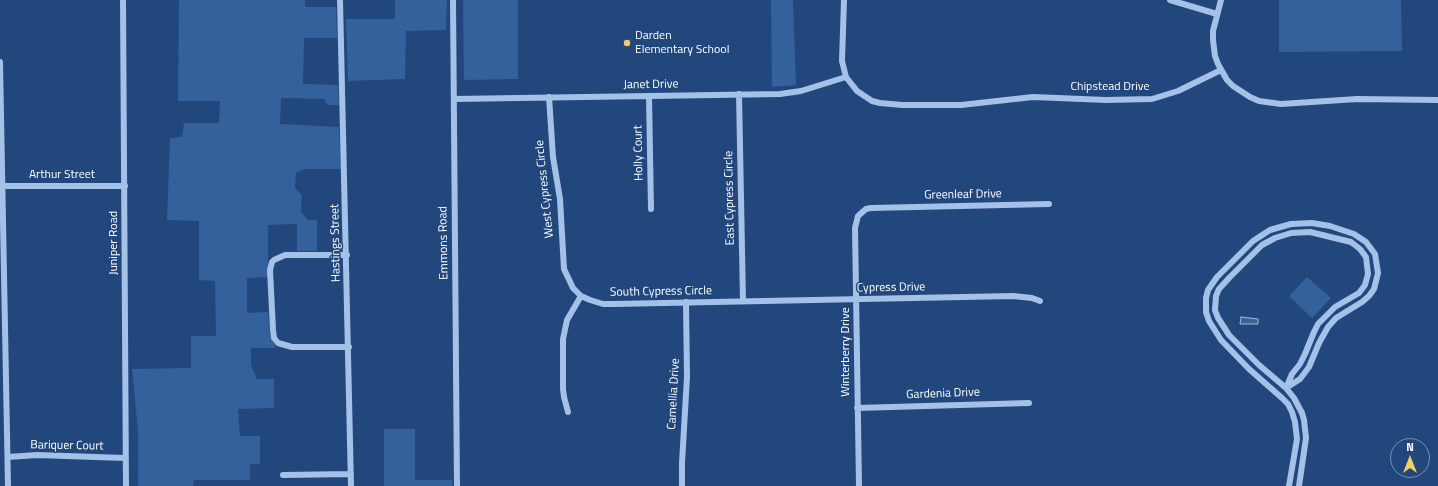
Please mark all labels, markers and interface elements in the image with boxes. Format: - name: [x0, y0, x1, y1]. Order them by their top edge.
- place label: Darden Elementary School: [635, 29, 729, 57]
- marker: Darden Elementary School: [622, 38, 632, 48]
- street label: Janet Drive: [623, 77, 679, 93]
- street label: Chipstead Drive: [1070, 80, 1150, 94]
- street label: Holly Court: [631, 125, 647, 181]
- street label: West Cypress Circle: [533, 139, 557, 239]
- street label: East Cypress Circle: [722, 151, 738, 245]
- street label: Arthur Street: [29, 168, 95, 182]
- street label: Greenleaf Drive: [924, 187, 1002, 203]
- street label: Hastings Street: [328, 204, 344, 282]
- street label: Emmons Road: [436, 206, 452, 280]
- street label: Juniper Road: [107, 211, 121, 275]
- street label: Cypress Drive: [857, 280, 925, 296]
- street label: South Cypress Circle: [610, 284, 712, 300]
- street label: Winterberry Drive: [839, 307, 853, 397]
- street label: Camellia Drive: [665, 358, 683, 430]
- street label: Gardenia Drive: [906, 386, 980, 402]
- street label: Bariquer Court: [30, 438, 104, 454]
- north arrow: [1390, 438, 1430, 478]
- text: N: [1406, 439, 1414, 455]

